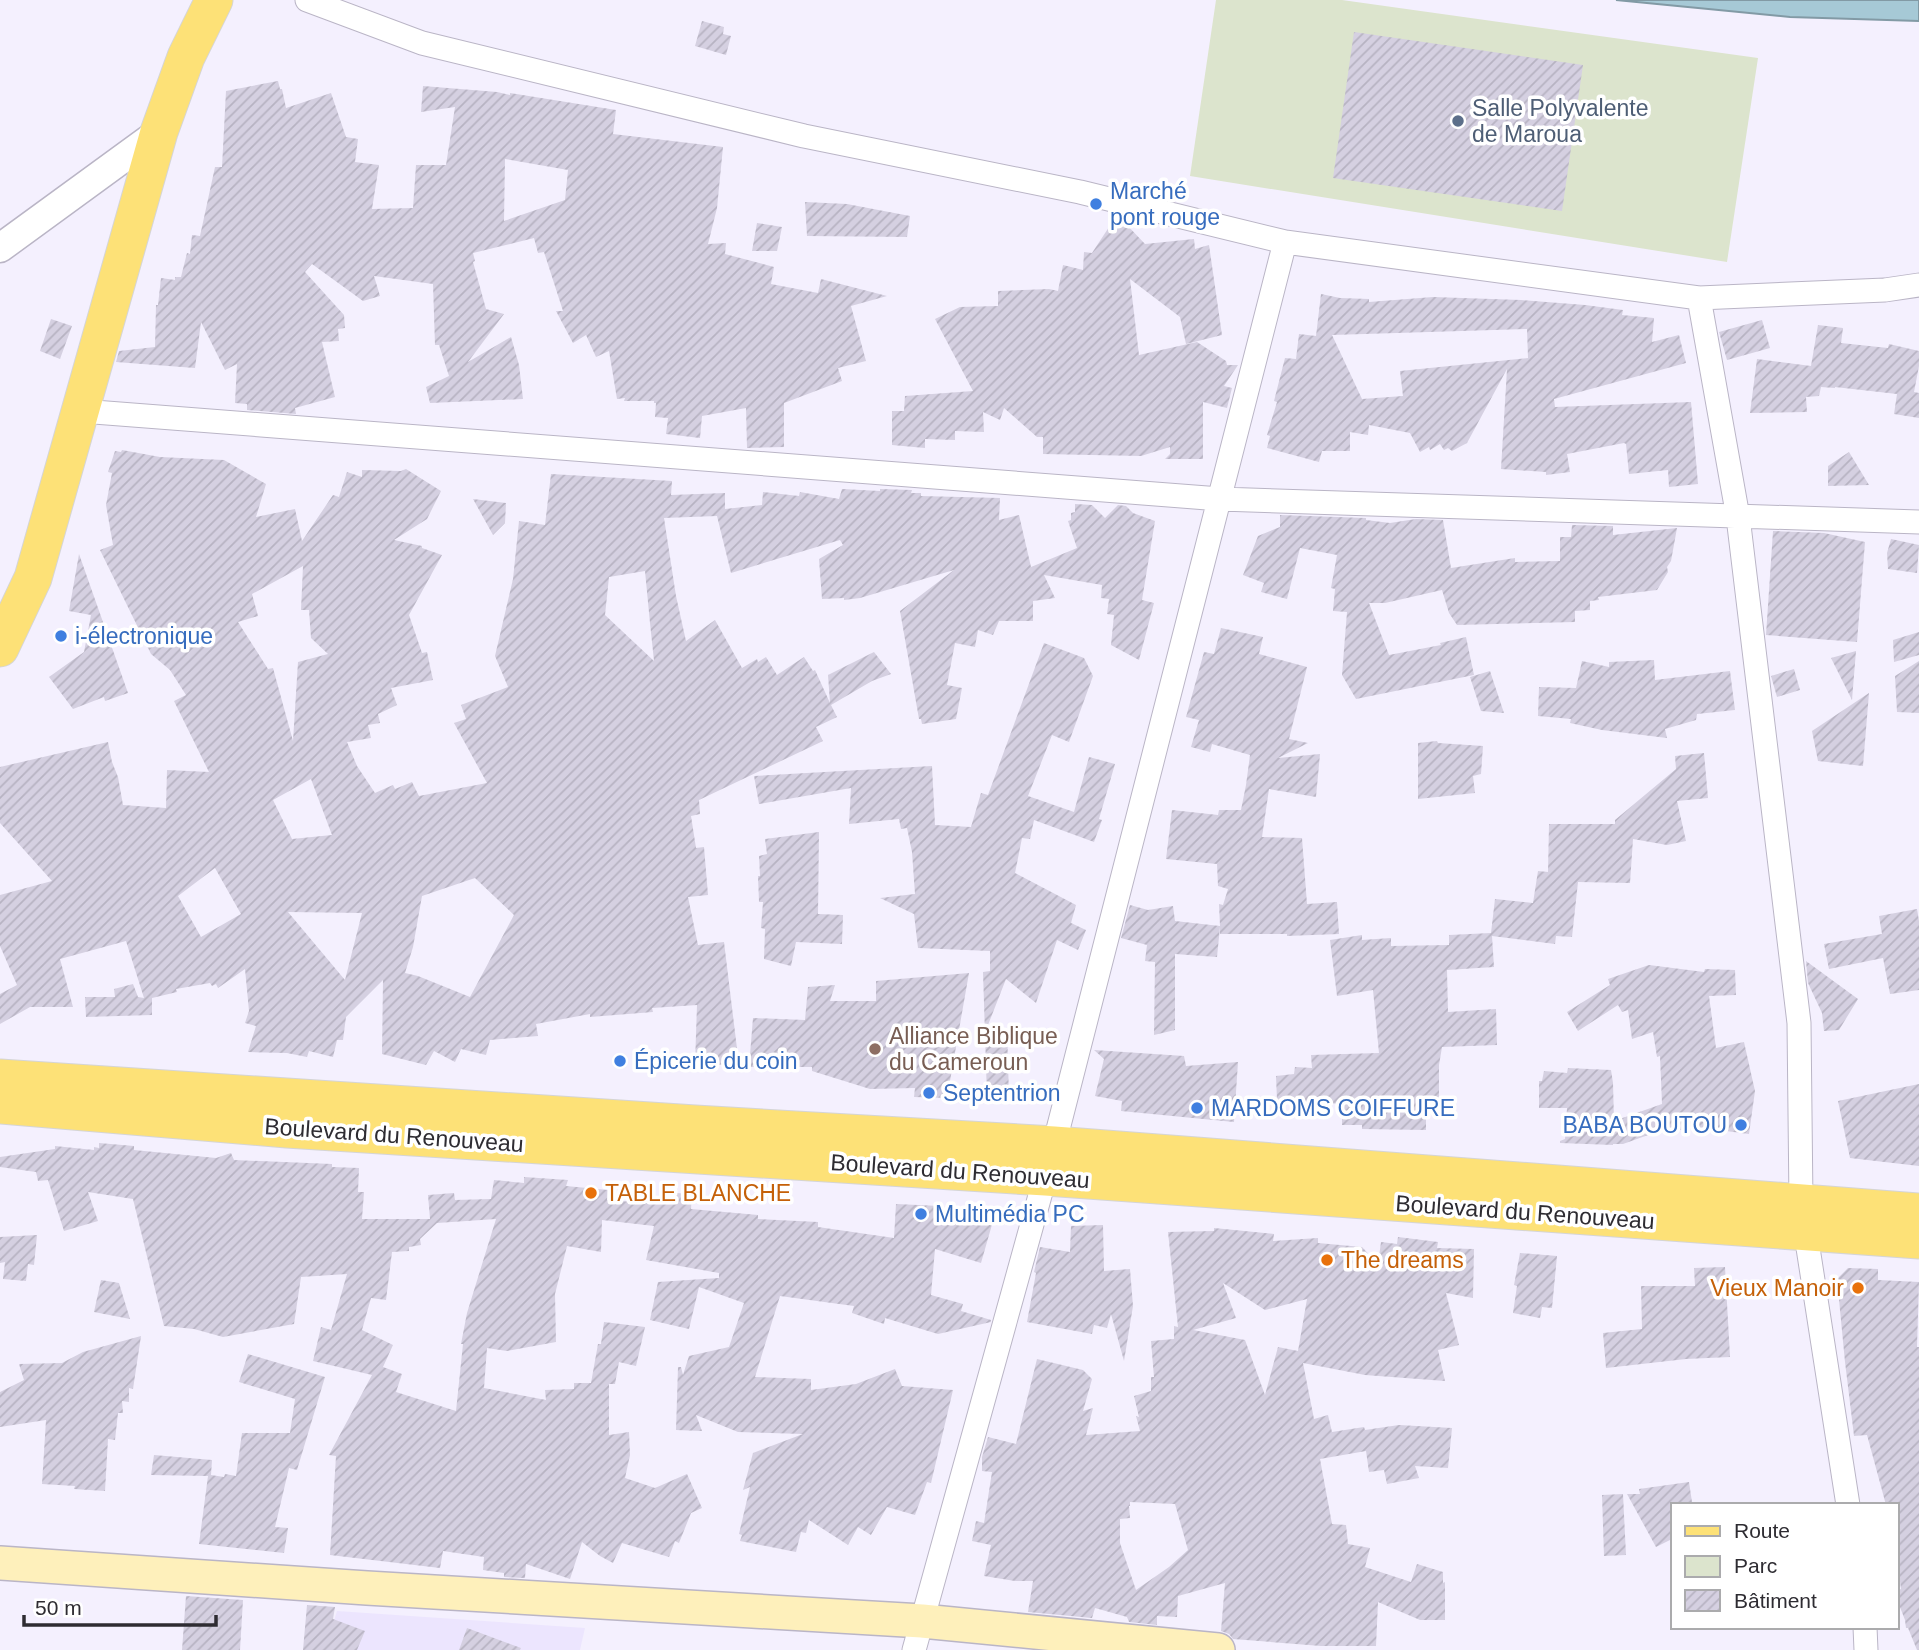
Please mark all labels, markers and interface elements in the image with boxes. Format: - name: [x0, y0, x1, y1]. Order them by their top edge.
- place label: Salle Polyvalente de Maroua: [1472, 95, 1648, 147]
- marker: Salle Polyvalente de Maroua: [1450, 113, 1466, 129]
- place label: Marché pont rouge: [1110, 178, 1220, 230]
- marker: Marché pont rouge: [1088, 196, 1104, 212]
- place label: i-électronique: [75, 623, 213, 649]
- marker: i-électronique: [53, 628, 69, 644]
- place label: Alliance Biblique du Cameroun: [889, 1023, 1058, 1075]
- marker: Alliance Biblique du Cameroun: [867, 1041, 883, 1057]
- place label: Épicerie du coin: [634, 1048, 798, 1074]
- marker: Épicerie du coin: [612, 1053, 628, 1069]
- place label: Septentrion: [943, 1080, 1061, 1106]
- marker: Septentrion: [921, 1085, 937, 1101]
- place label: MARDOMS COIFFURE: [1211, 1095, 1455, 1121]
- marker: MARDOMS COIFFURE: [1189, 1100, 1205, 1116]
- place label: BABA BOUTOU: [1563, 1112, 1727, 1138]
- street label: Boulevard du Renouveau: [264, 1113, 524, 1157]
- marker: BABA BOUTOU: [1733, 1117, 1749, 1133]
- street label: Boulevard du Renouveau: [830, 1149, 1090, 1193]
- place label: TABLE BLANCHE: [605, 1180, 791, 1206]
- marker: TABLE BLANCHE: [583, 1185, 599, 1201]
- street label: Boulevard du Renouveau: [1395, 1190, 1655, 1234]
- place label: Multimédia PC: [935, 1201, 1085, 1227]
- marker: Multimédia PC: [913, 1206, 929, 1222]
- place label: The dreams: [1341, 1247, 1464, 1273]
- marker: The dreams: [1319, 1252, 1335, 1268]
- place label: Vieux Manoir: [1710, 1275, 1844, 1301]
- marker: Vieux Manoir: [1850, 1280, 1866, 1296]
- legend: [1671, 1503, 1898, 1629]
- text: Route: [1734, 1519, 1790, 1542]
- text: Parc: [1734, 1554, 1777, 1577]
- scale bar: [24, 1584, 217, 1628]
- text: Bâtiment: [1734, 1589, 1817, 1612]
- text: 50 m: [35, 1596, 82, 1619]

